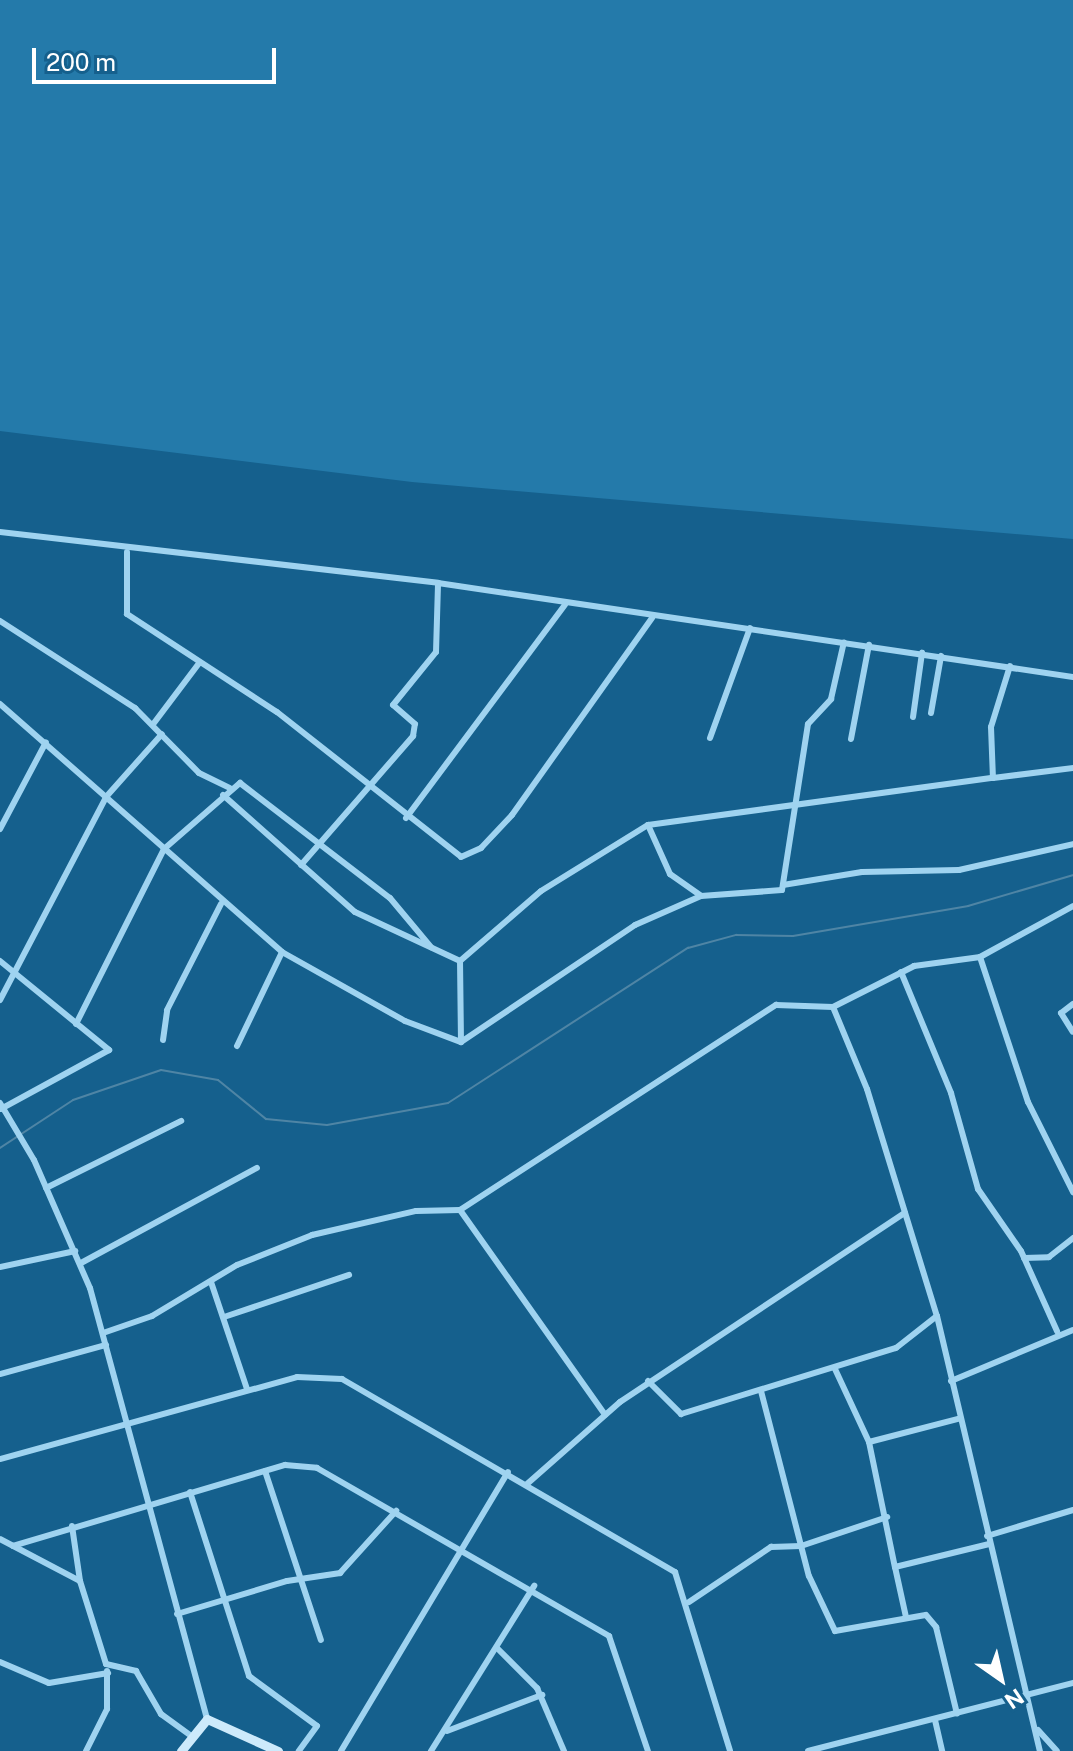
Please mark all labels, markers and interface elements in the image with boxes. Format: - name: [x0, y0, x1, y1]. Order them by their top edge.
- scale bar: [36, 32, 280, 82]
- text: 200 m: [46, 48, 116, 76]
- north arrow: [961, 1639, 1041, 1719]
- text: N: [1000, 1683, 1029, 1714]

